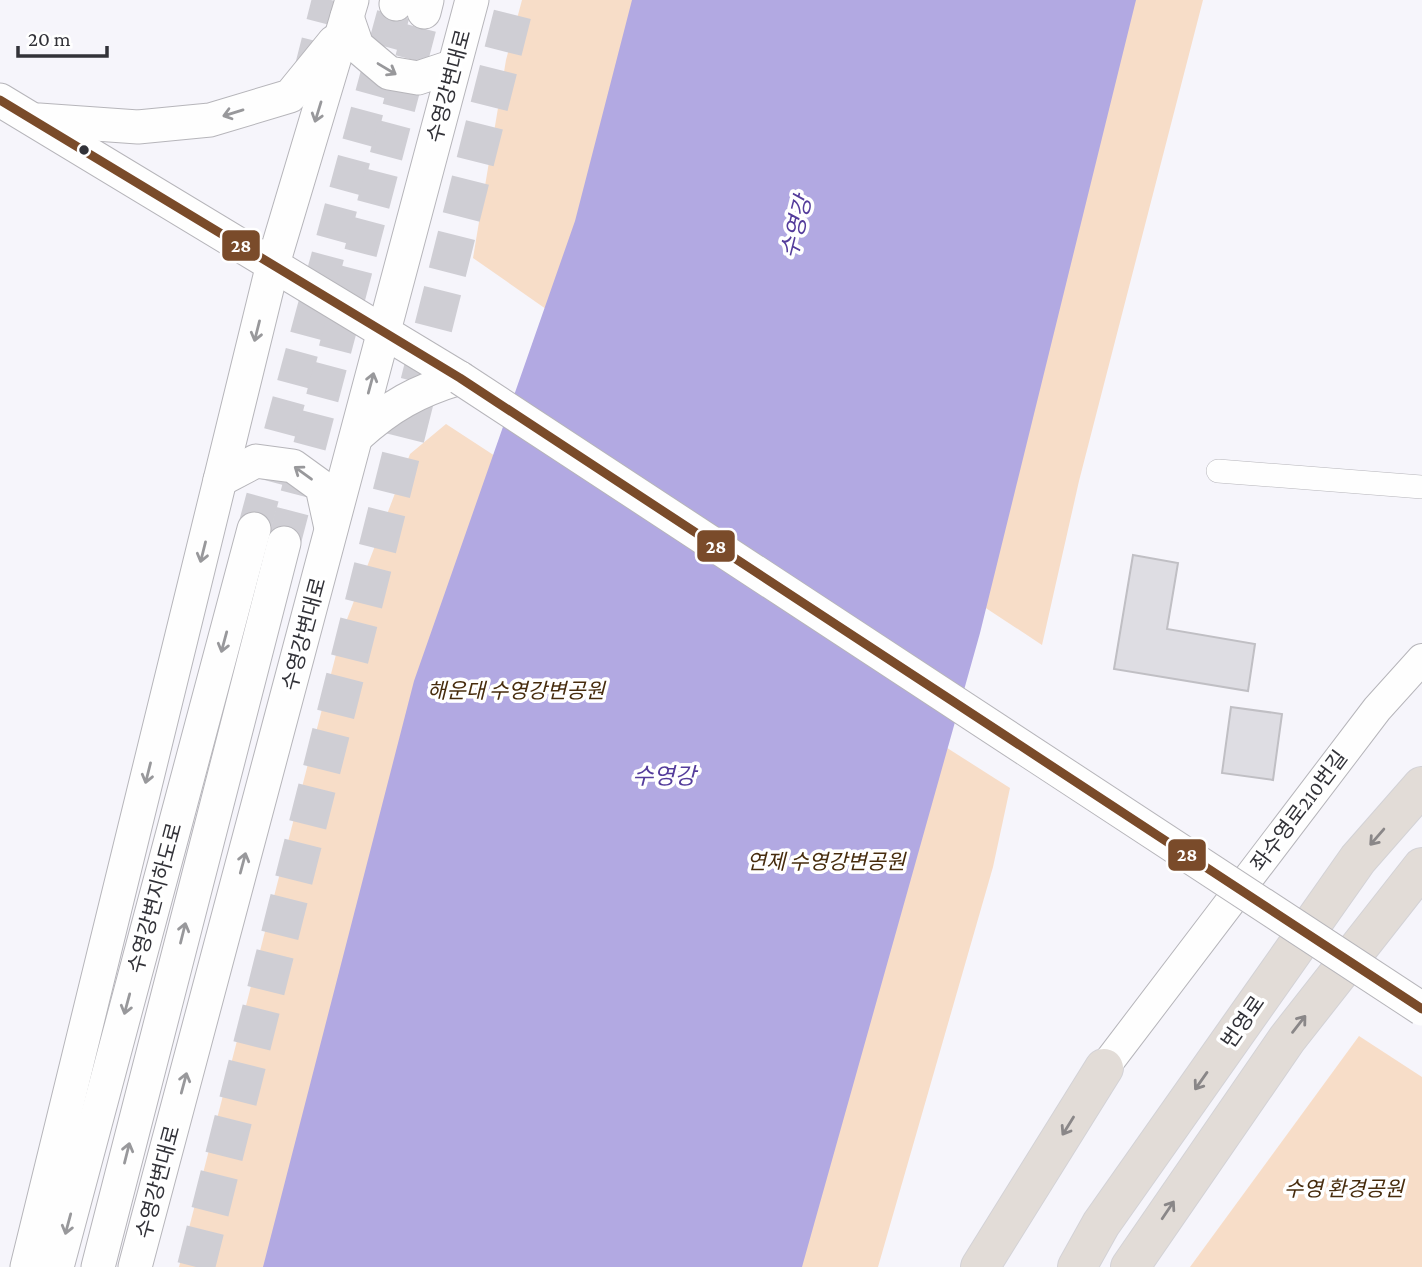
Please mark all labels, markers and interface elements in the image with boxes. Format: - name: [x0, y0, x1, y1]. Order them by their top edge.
- scale bar: [18, 14, 107, 58]
- text: 20 m: [28, 27, 71, 51]
- street label: 수영강변대로: [422, 27, 476, 145]
- one-way arrow: [376, 62, 396, 76]
- one-way arrow: [311, 101, 324, 123]
- one-way arrow: [222, 108, 244, 121]
- unlabelled marker: [77, 143, 91, 157]
- water label: 수영강: [776, 190, 817, 261]
- line badge: 28: [221, 229, 261, 262]
- text: 28: [231, 235, 251, 256]
- one-way arrow: [250, 319, 263, 342]
- one-way arrow: [365, 372, 378, 395]
- one-way arrow: [294, 466, 313, 480]
- line badge: 28: [696, 529, 736, 563]
- text: 28: [706, 536, 726, 557]
- one-way arrow: [195, 540, 209, 563]
- street label: 수영강변대로: [277, 575, 331, 693]
- one-way arrow: [217, 631, 230, 653]
- park label: 해운대 수영강변공원: [427, 679, 607, 703]
- street label: 좌수영로210번길: [1246, 746, 1352, 876]
- one-way arrow: [141, 761, 154, 784]
- water label: 수영강: [632, 763, 699, 789]
- street label: 수영강변지하도로: [123, 820, 187, 976]
- one-way arrow: [1369, 828, 1385, 846]
- line badge: 28: [1167, 838, 1207, 872]
- text: 28: [1177, 844, 1197, 865]
- park label: 연제 수영강변공원: [747, 850, 907, 874]
- one-way arrow: [237, 852, 250, 875]
- one-way arrow: [177, 922, 190, 945]
- street label: 번영로: [1217, 991, 1269, 1053]
- one-way arrow: [120, 992, 133, 1015]
- one-way arrow: [1291, 1015, 1306, 1034]
- one-way arrow: [1194, 1071, 1208, 1090]
- one-way arrow: [179, 1072, 192, 1094]
- one-way arrow: [1060, 1115, 1074, 1135]
- street label: 수영강변대로: [131, 1123, 185, 1241]
- one-way arrow: [121, 1142, 134, 1164]
- park label: 수영 환경공원: [1284, 1177, 1406, 1201]
- one-way arrow: [1161, 1201, 1175, 1221]
- one-way arrow: [61, 1212, 74, 1235]

